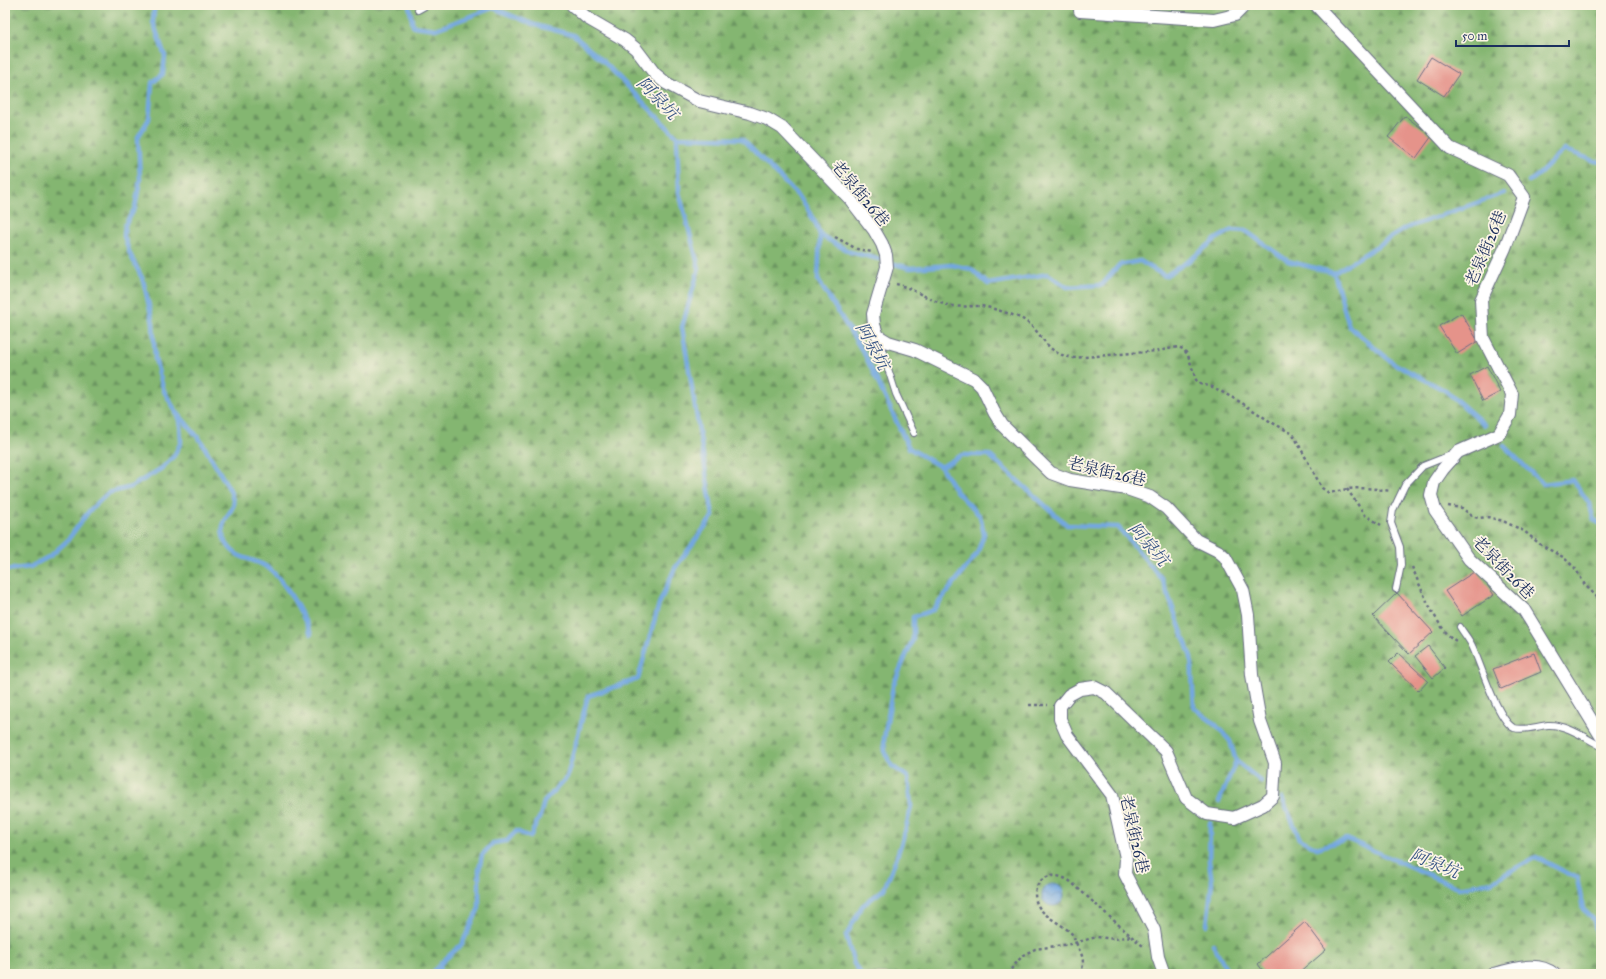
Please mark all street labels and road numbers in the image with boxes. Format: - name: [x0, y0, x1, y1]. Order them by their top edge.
- street label: 老泉街26巷: [828, 157, 894, 230]
- street label: 老泉街26巷: [1461, 208, 1510, 289]
- street label: 老泉街26巷: [1066, 453, 1148, 490]
- street label: 老泉街26巷: [1469, 532, 1538, 603]
- street label: 老泉街26巷: [1116, 793, 1153, 875]

